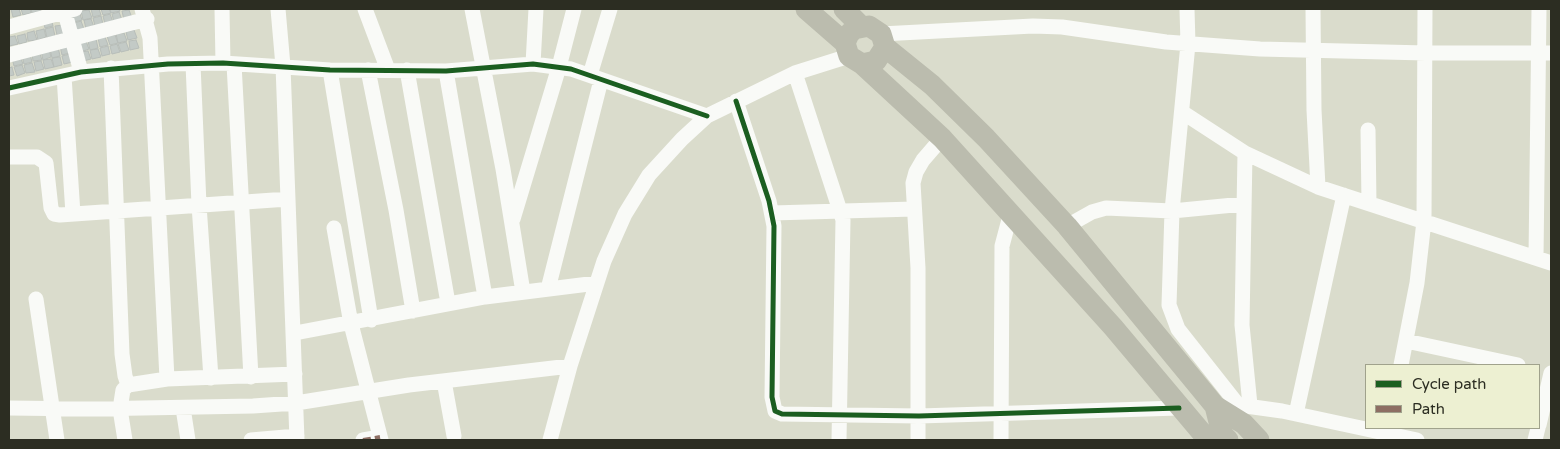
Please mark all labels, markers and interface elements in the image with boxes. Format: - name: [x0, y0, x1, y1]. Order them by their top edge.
- legend: [1365, 364, 1540, 429]
- text: Cycle path: [1412, 375, 1486, 393]
- text: Path: [1412, 400, 1445, 418]

